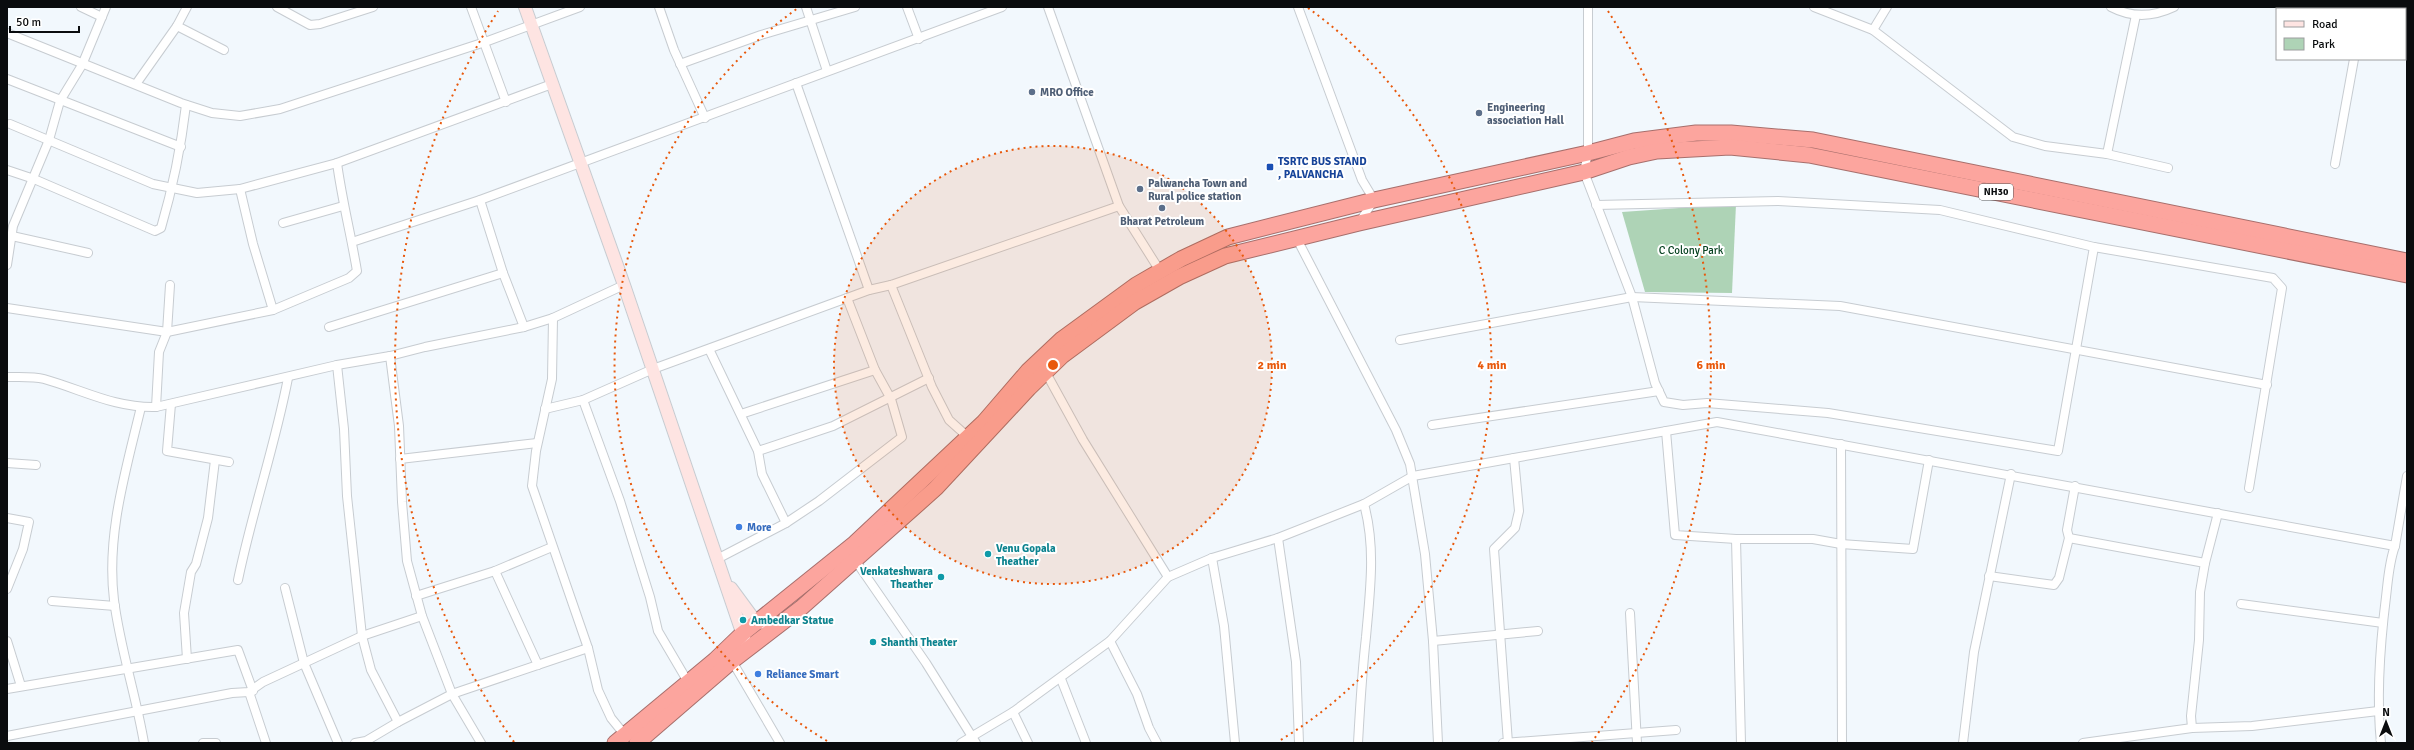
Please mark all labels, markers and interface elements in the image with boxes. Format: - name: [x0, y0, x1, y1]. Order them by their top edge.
- scale bar: [10, 8, 79, 34]
- legend: [2276, 8, 2406, 60]
- text: 50 m: [16, 15, 41, 30]
- text: Road: [2312, 17, 2338, 32]
- text: Park: [2312, 37, 2335, 52]
- place label: MRO Office: [1040, 86, 1094, 99]
- marker: MRO Office: [1027, 87, 1037, 97]
- place label: Engineering association Hall: [1487, 101, 1564, 127]
- marker: Engineering association Hall: [1474, 108, 1484, 118]
- place label: TSRTC BUS STAND , PALVANCHA: [1278, 155, 1366, 181]
- marker: TSRTC BUS STAND , PALVANCHA: [1265, 162, 1275, 172]
- place label: Palwancha Town and Rural police station: [1148, 177, 1247, 203]
- marker: Palwancha Town and Rural police station: [1135, 184, 1145, 194]
- road number: NH30: [1979, 184, 2013, 200]
- marker: Bharat Petroleum: [1157, 203, 1167, 213]
- place label: Bharat Petroleum: [1120, 215, 1204, 228]
- park label: C Colony Park: [1659, 244, 1724, 257]
- centre of rings: [1046, 358, 1060, 372]
- text: 2 min: [1258, 358, 1287, 373]
- text: 4 min: [1478, 358, 1507, 373]
- text: 6 min: [1697, 358, 1726, 373]
- place label: More: [747, 521, 772, 534]
- marker: More: [734, 522, 744, 532]
- place label: Venu Gopala Theather: [996, 542, 1056, 568]
- marker: Venu Gopala Theather: [983, 549, 993, 559]
- place label: Venkateshwara Theather: [860, 565, 934, 591]
- marker: Venkateshwara Theather: [936, 572, 946, 582]
- place label: Ambedkar Statue: [751, 614, 834, 627]
- marker: Ambedkar Statue: [738, 615, 748, 625]
- place label: Shanthi Theater: [881, 636, 958, 649]
- marker: Shanthi Theater: [868, 637, 878, 647]
- place label: Reliance Smart: [766, 668, 839, 681]
- marker: Reliance Smart: [753, 669, 763, 679]
- north arrow: [2366, 702, 2406, 742]
- text: N: [2382, 706, 2390, 719]

